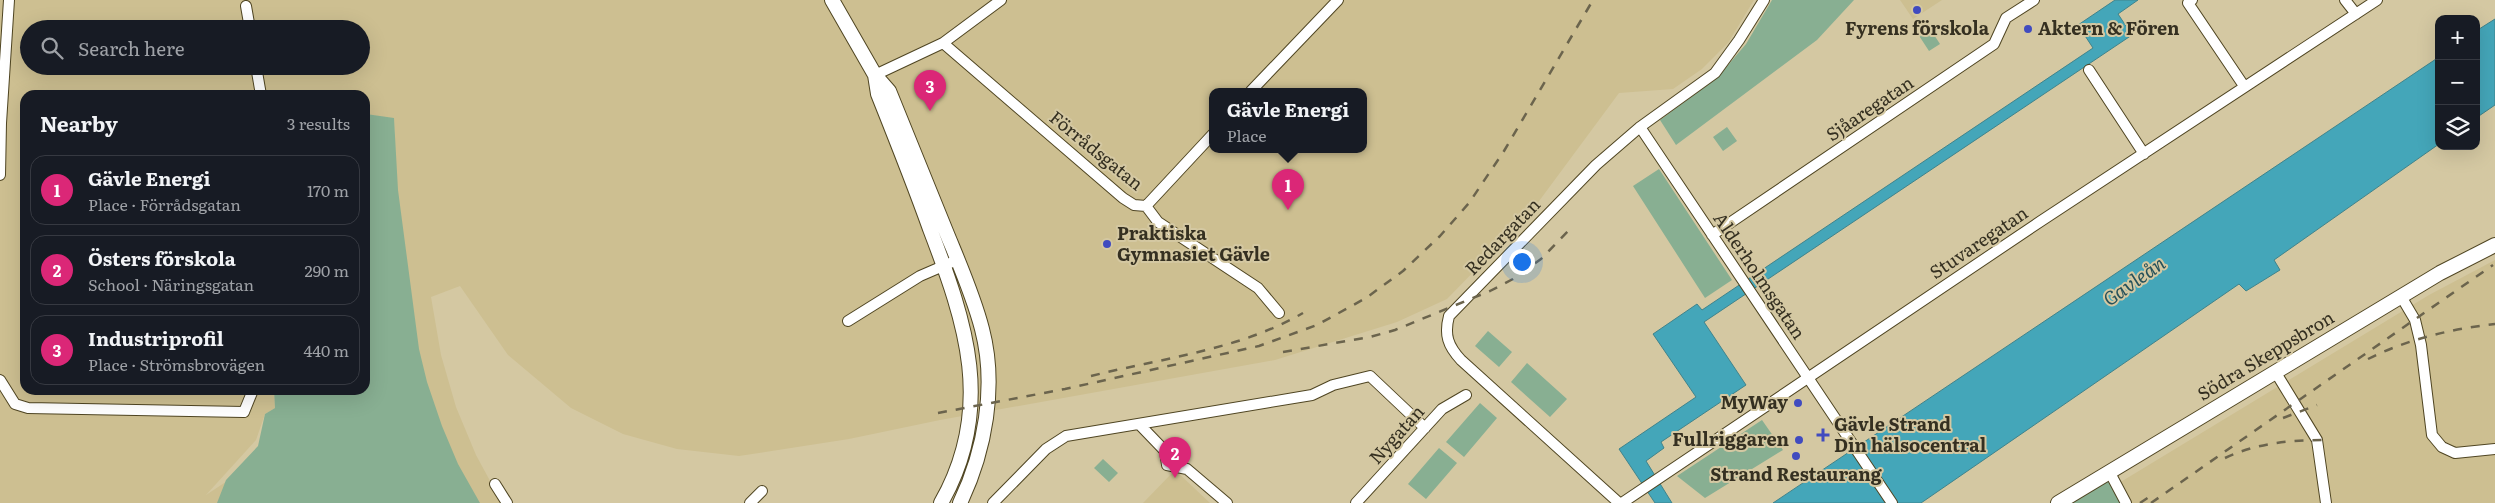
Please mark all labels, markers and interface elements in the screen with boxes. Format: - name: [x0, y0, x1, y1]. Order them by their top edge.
- marker: Fyrens förskola: [1911, 4, 1923, 16]
- place label: Fyrens förskola: [1845, 14, 1990, 41]
- place label: Aktern & Fören: [2038, 14, 2180, 41]
- map controls: [2435, 15, 2480, 150]
- button: +: [2435, 15, 2480, 60]
- search box: [20, 20, 370, 75]
- marker: Aktern & Fören: [2022, 23, 2034, 35]
- icon: search: [38, 34, 66, 62]
- text: Search here: [78, 34, 185, 62]
- button: −: [2435, 60, 2480, 105]
- street label: Sjåaregatan: [1820, 68, 1918, 147]
- pin: 3: [914, 70, 946, 111]
- popup: [1209, 88, 1367, 153]
- text: Gävle Energi: [1227, 95, 1349, 123]
- street label: Förrådsgatan: [1044, 103, 1150, 196]
- button: layers: [2435, 105, 2480, 150]
- text: Nearby: [40, 107, 118, 138]
- text: 3 results: [287, 111, 350, 135]
- text: Place: [1227, 123, 1266, 147]
- text: Gävle Energi: [88, 164, 211, 192]
- pin: 1: [1272, 169, 1304, 210]
- text: 1: [54, 178, 60, 202]
- text: 170 m: [307, 178, 349, 202]
- street label: Redargatan: [1458, 191, 1546, 281]
- text: Place · Förrådsgatan: [88, 192, 241, 216]
- street label: Stuvaregatan: [1923, 199, 2033, 285]
- street label: Alderholmsgatan: [1708, 206, 1813, 344]
- place label: Praktiska Gymnasiet Gävle: [1117, 219, 1270, 267]
- marker: Praktiska Gymnasiet Gävle: [1101, 238, 1113, 250]
- text: Östers förskola: [88, 244, 236, 272]
- water label: Gavleån: [2097, 248, 2171, 312]
- your location: [1509, 249, 1535, 275]
- text: 2: [53, 258, 61, 282]
- text: 290 m: [305, 258, 349, 282]
- text: School · Näringsgatan: [88, 272, 254, 296]
- street label: Södra Skeppsbron: [2192, 303, 2339, 406]
- text: Industriprofil: [88, 324, 224, 352]
- text: 3: [53, 338, 61, 362]
- text: 440 m: [303, 338, 349, 362]
- text: Place · Strömsbrovägen: [88, 352, 265, 376]
- place label: MyWay: [1721, 388, 1788, 415]
- marker: MyWay: [1792, 397, 1804, 409]
- street label: Nygatan: [1362, 398, 1430, 470]
- place label: Gävle Strand Din hälsocentral: [1834, 410, 1987, 458]
- place label: Fullriggaren: [1672, 425, 1789, 452]
- marker: Gävle Strand Din hälsocentral: [1816, 428, 1830, 442]
- marker: Fullriggaren: [1793, 434, 1805, 446]
- pin: 2: [1159, 437, 1191, 478]
- marker: Strand Restaurang: [1790, 450, 1802, 462]
- place label: Strand Restaurang: [1710, 460, 1883, 487]

